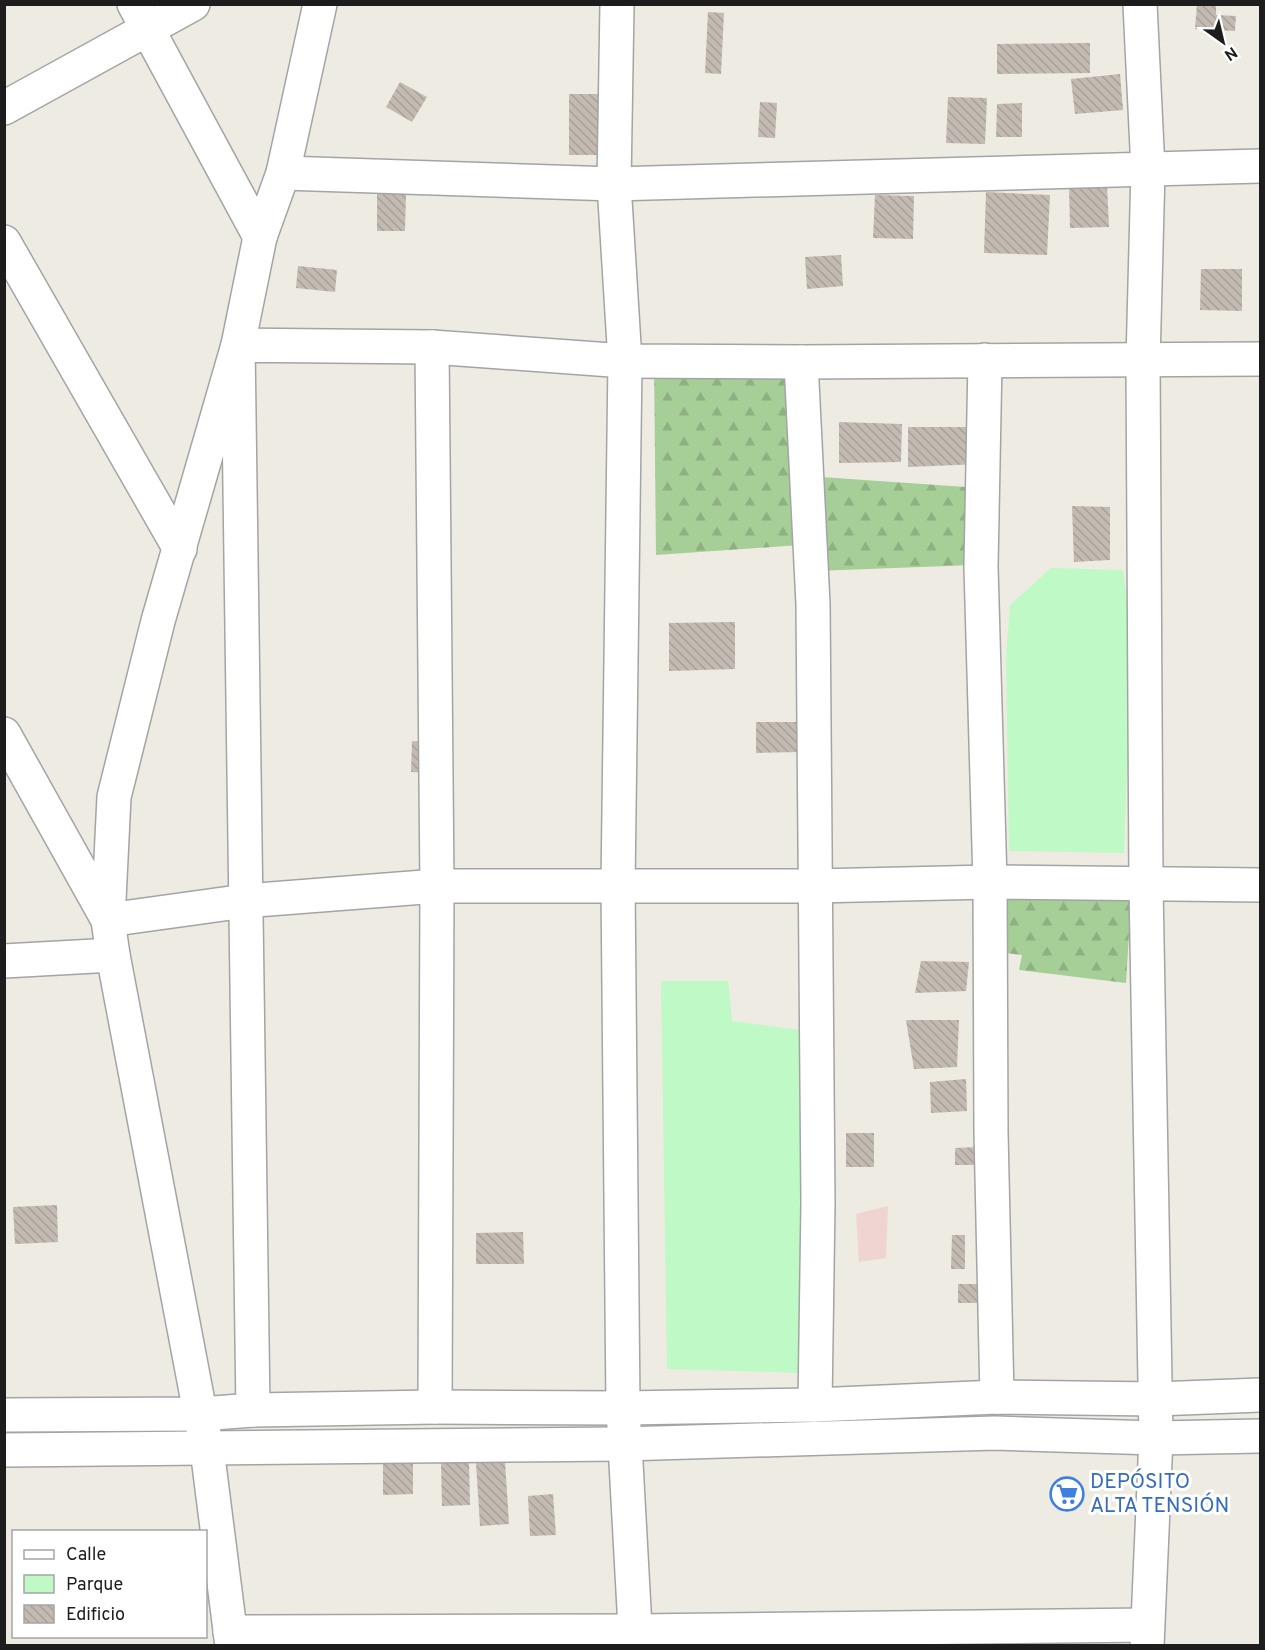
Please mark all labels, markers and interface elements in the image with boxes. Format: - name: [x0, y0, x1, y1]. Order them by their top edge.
- north arrow: [1193, 12, 1253, 72]
- text: N: [1220, 41, 1241, 64]
- place label: DEPÓSITO ALTA TENSIÓN: [1090, 1468, 1229, 1520]
- supermarket icon: DEPÓSITO ALTA TENSIÓN: [1049, 1476, 1085, 1512]
- legend: [12, 1530, 207, 1638]
- text: Calle: [66, 1544, 106, 1567]
- text: Parque: [66, 1574, 123, 1597]
- text: Edificio: [66, 1604, 125, 1627]

